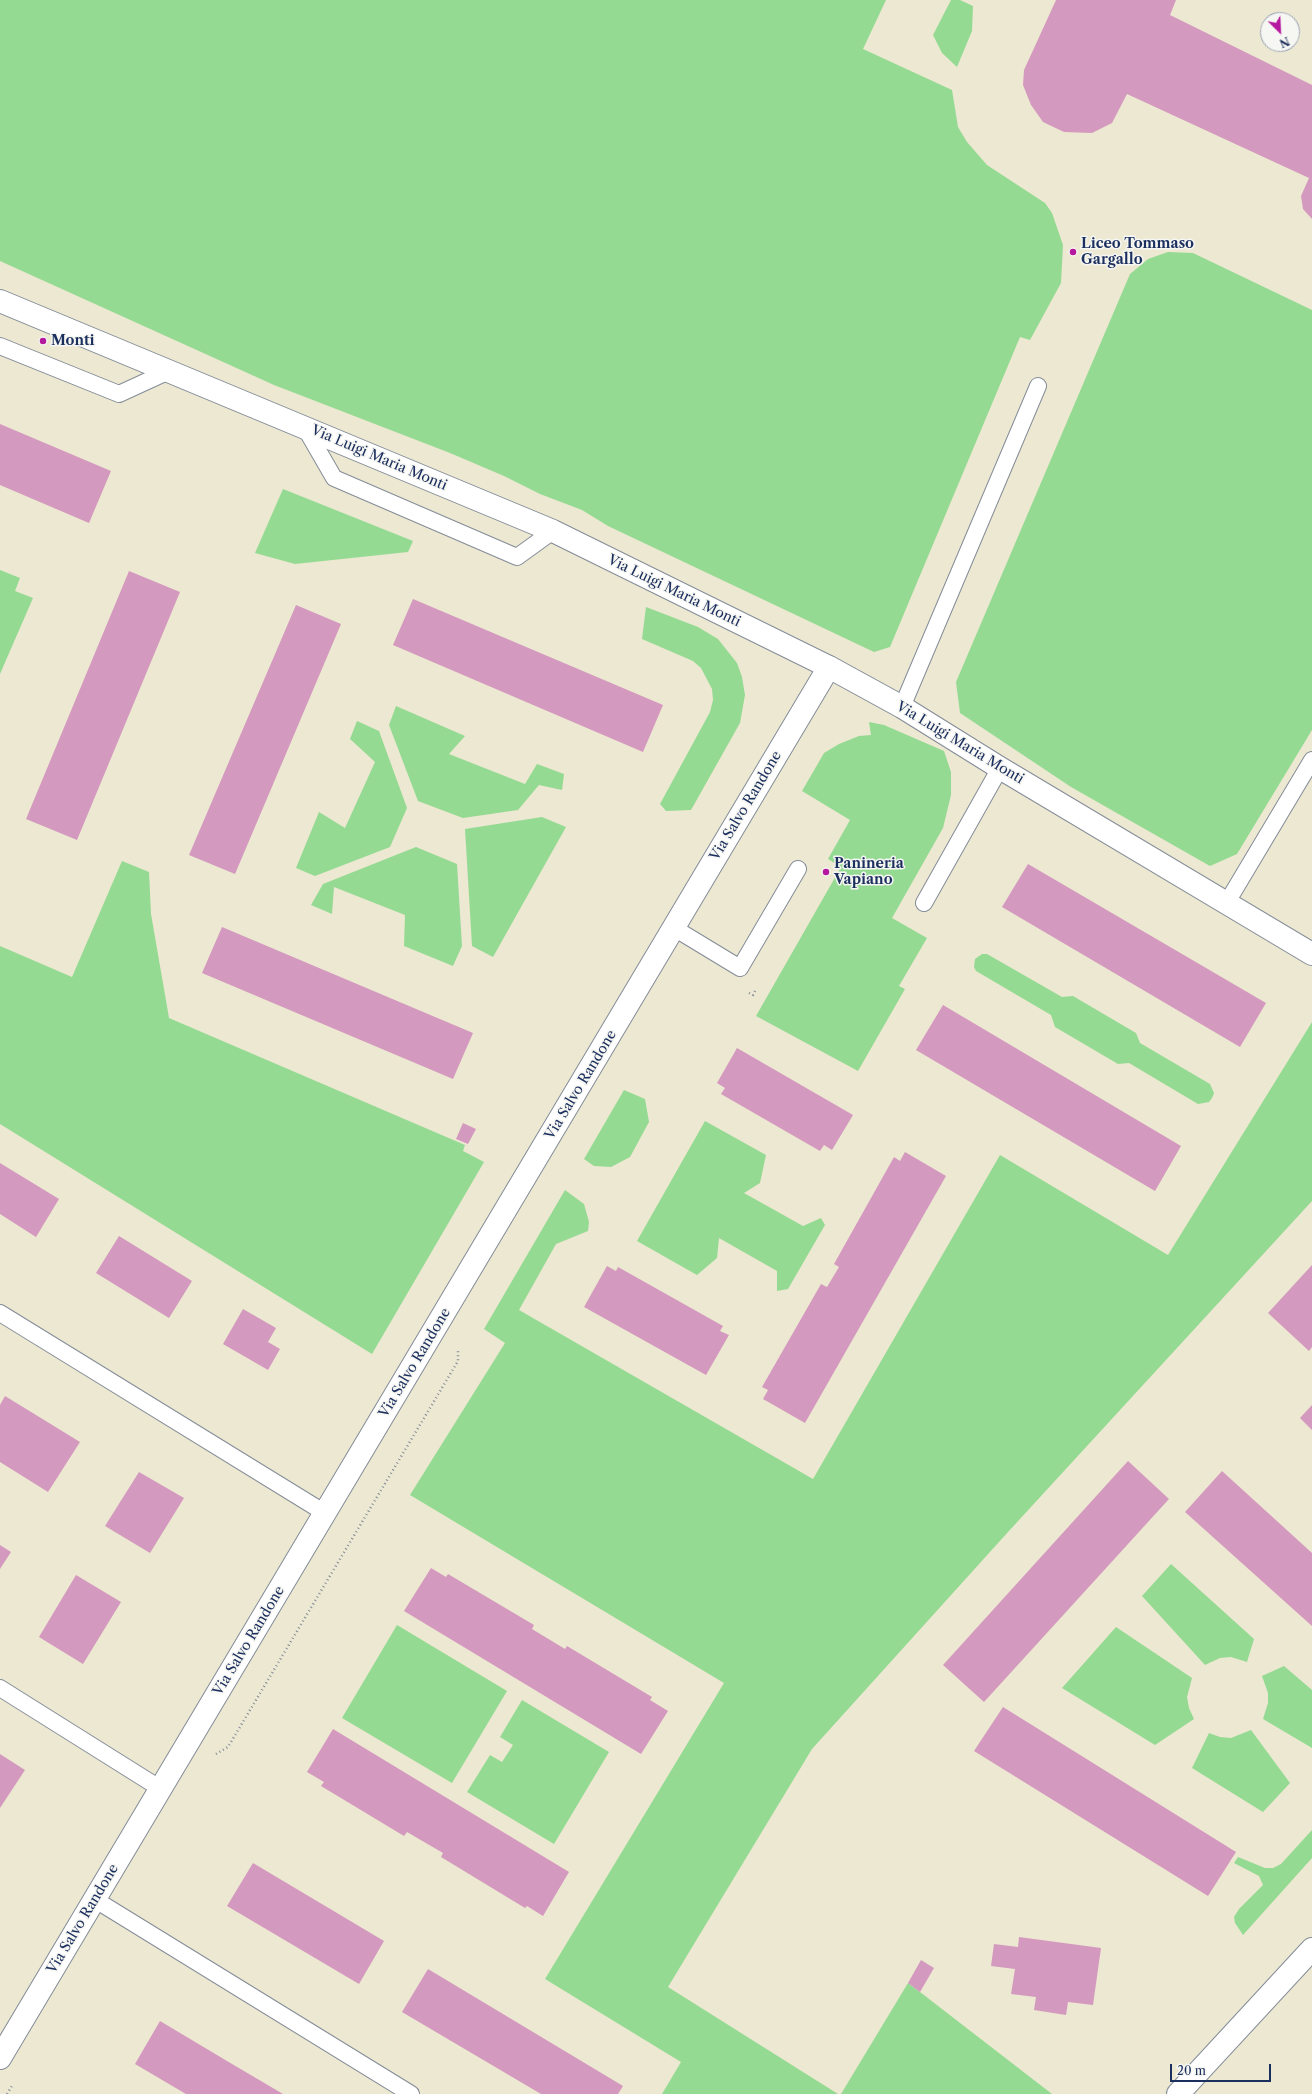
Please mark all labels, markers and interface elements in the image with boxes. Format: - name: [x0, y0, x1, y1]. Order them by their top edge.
- north arrow: [1260, 12, 1300, 52]
- text: N: [1277, 34, 1292, 50]
- place label: Liceo Tommaso Gargallo: [1081, 236, 1194, 268]
- marker: Liceo Tommaso Gargallo: [1068, 247, 1078, 257]
- place label: Monti: [51, 333, 95, 349]
- marker: Monti: [38, 336, 48, 346]
- street label: Via Luigi Maria Monti: [309, 422, 449, 494]
- street label: Via Luigi Maria Monti: [605, 551, 743, 631]
- street label: Via Luigi Maria Monti: [893, 698, 1027, 788]
- street label: Via Salvo Randone: [707, 748, 785, 864]
- place label: Panineria Vapiano: [834, 856, 904, 888]
- marker: Panineria Vapiano: [821, 867, 831, 877]
- street label: Via Salvo Randone: [542, 1027, 620, 1143]
- street label: Via Salvo Randone: [376, 1305, 454, 1421]
- street label: Via Salvo Randone: [210, 1583, 288, 1699]
- street label: Via Salvo Randone: [44, 1861, 122, 1977]
- scale bar: [1172, 2056, 1273, 2082]
- text: 20 m: [1177, 2063, 1206, 2078]

